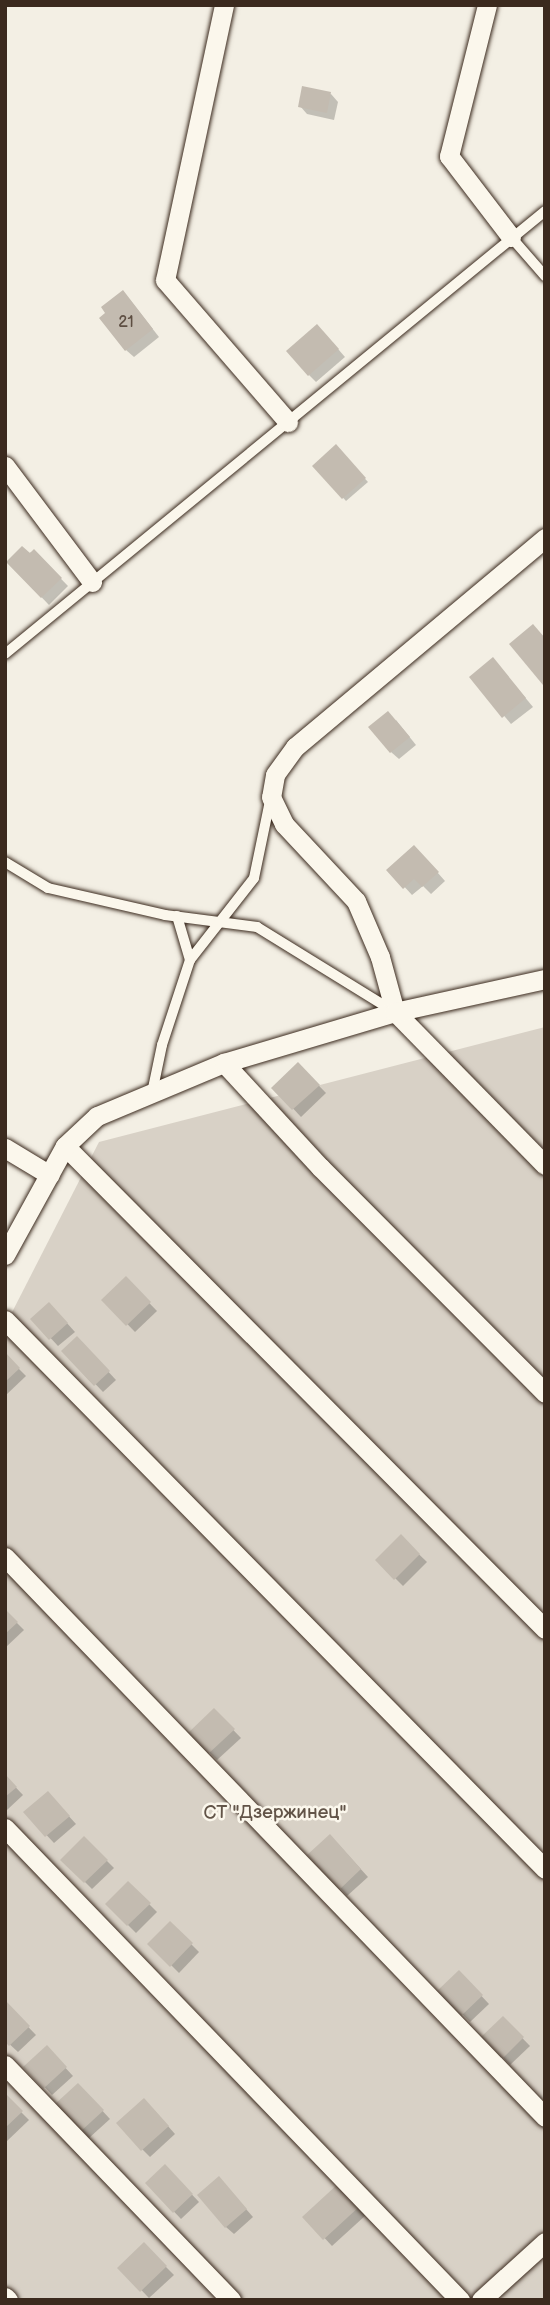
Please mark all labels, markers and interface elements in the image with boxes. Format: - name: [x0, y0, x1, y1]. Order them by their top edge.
- house number: 21: [118, 313, 134, 333]
- park label: СТ "Дзержинец": [203, 1802, 347, 1824]

